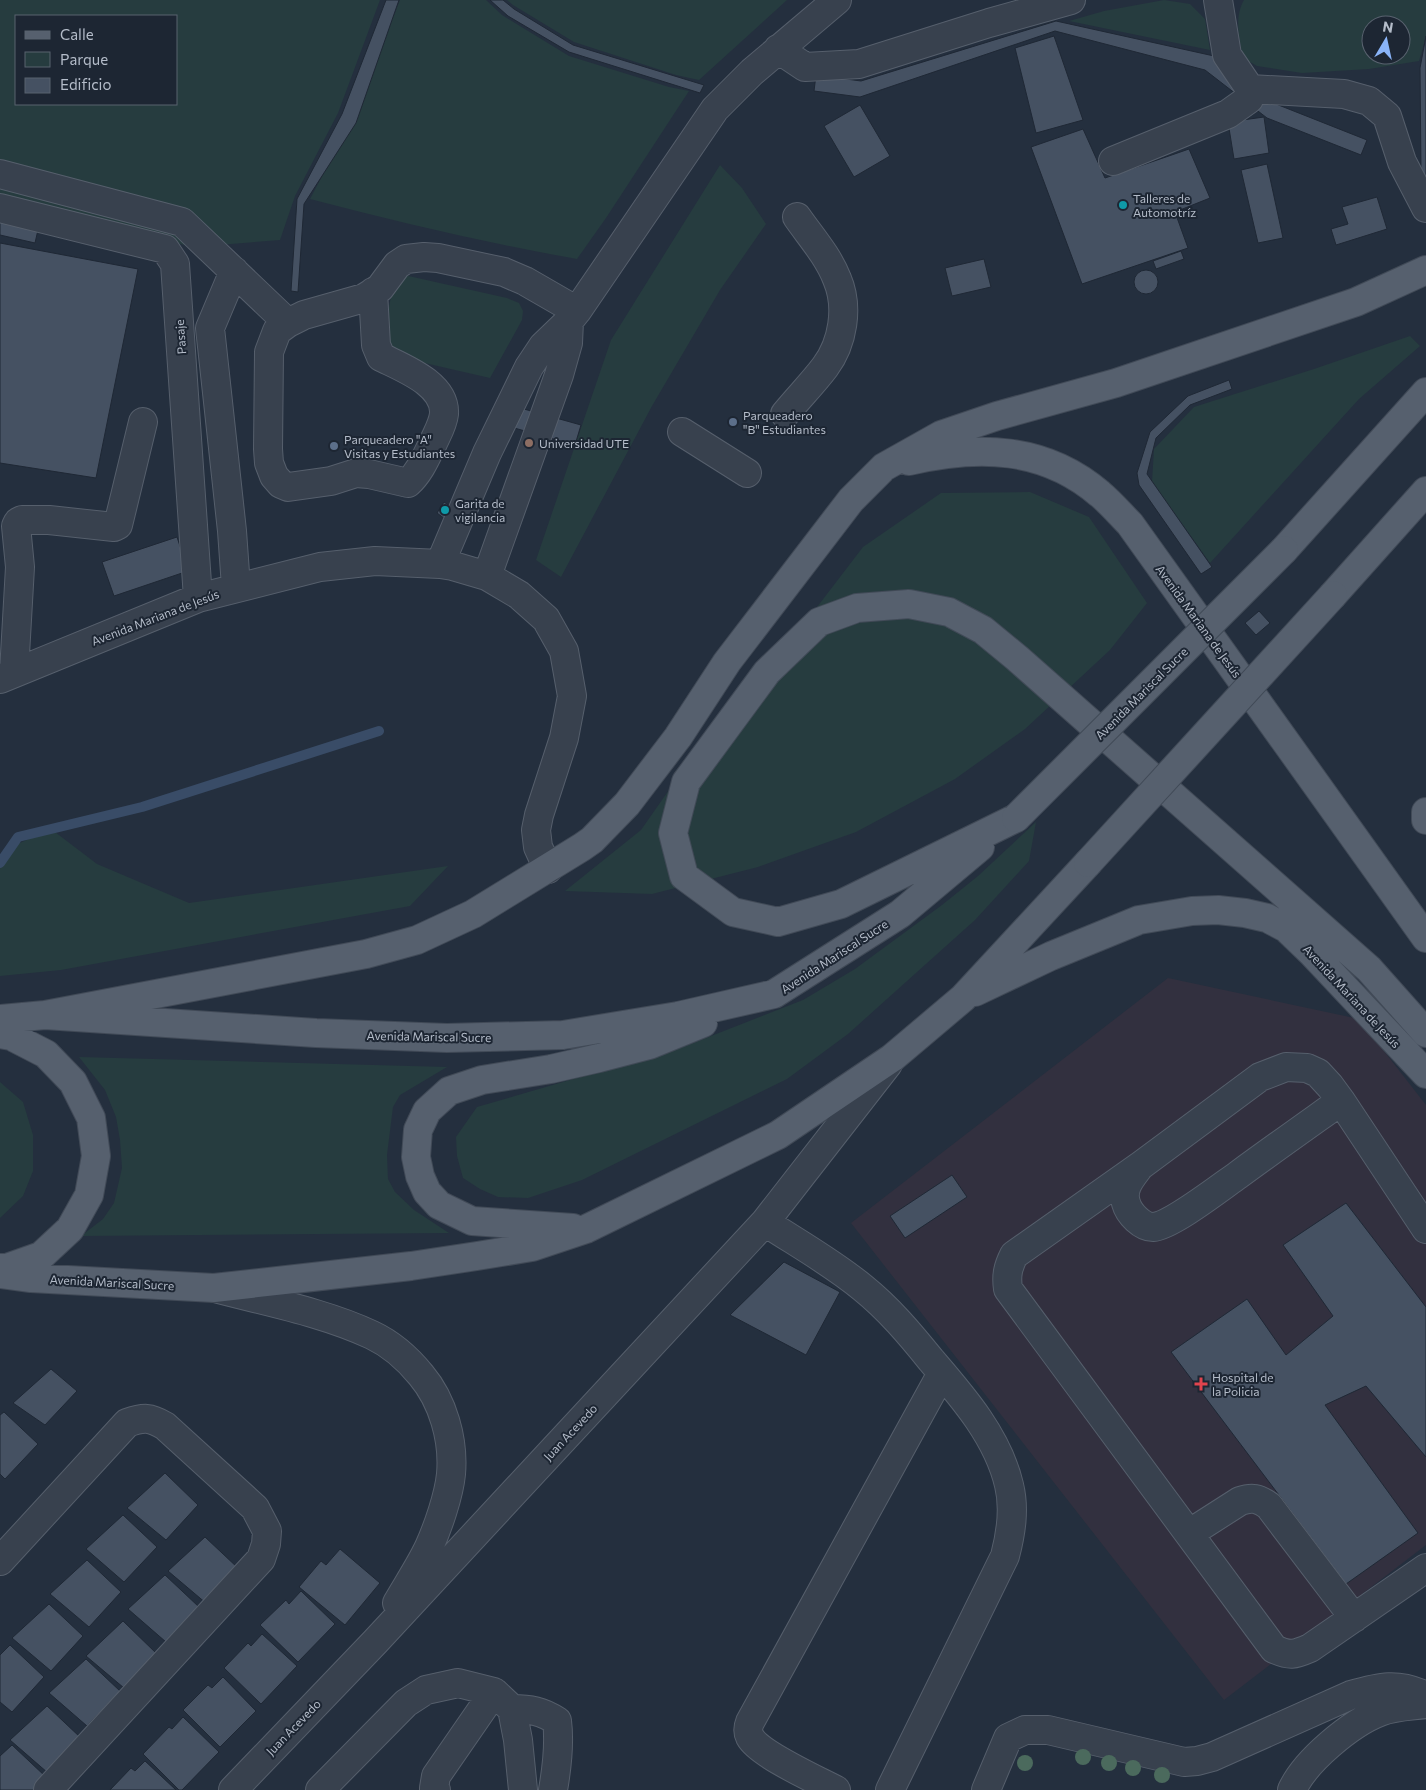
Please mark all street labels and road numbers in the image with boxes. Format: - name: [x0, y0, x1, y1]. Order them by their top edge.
- street label: Pasaje: [172, 319, 188, 355]
- street label: Avenida Mariana de Jesús: [1153, 562, 1245, 681]
- street label: Avenida Mariana de Jesús: [89, 586, 221, 649]
- street label: Avenida Mariscal Sucre: [1092, 644, 1190, 742]
- street label: Avenida Mariscal Sucre: [778, 916, 890, 996]
- street label: Avenida Mariana de Jesús: [1300, 942, 1403, 1051]
- street label: Avenida Mariscal Sucre: [367, 1028, 491, 1044]
- street label: Avenida Mariscal Sucre: [49, 1272, 175, 1292]
- street label: Juan Acevedo: [540, 1401, 600, 1464]
- street label: Juan Acevedo: [263, 1696, 324, 1759]

